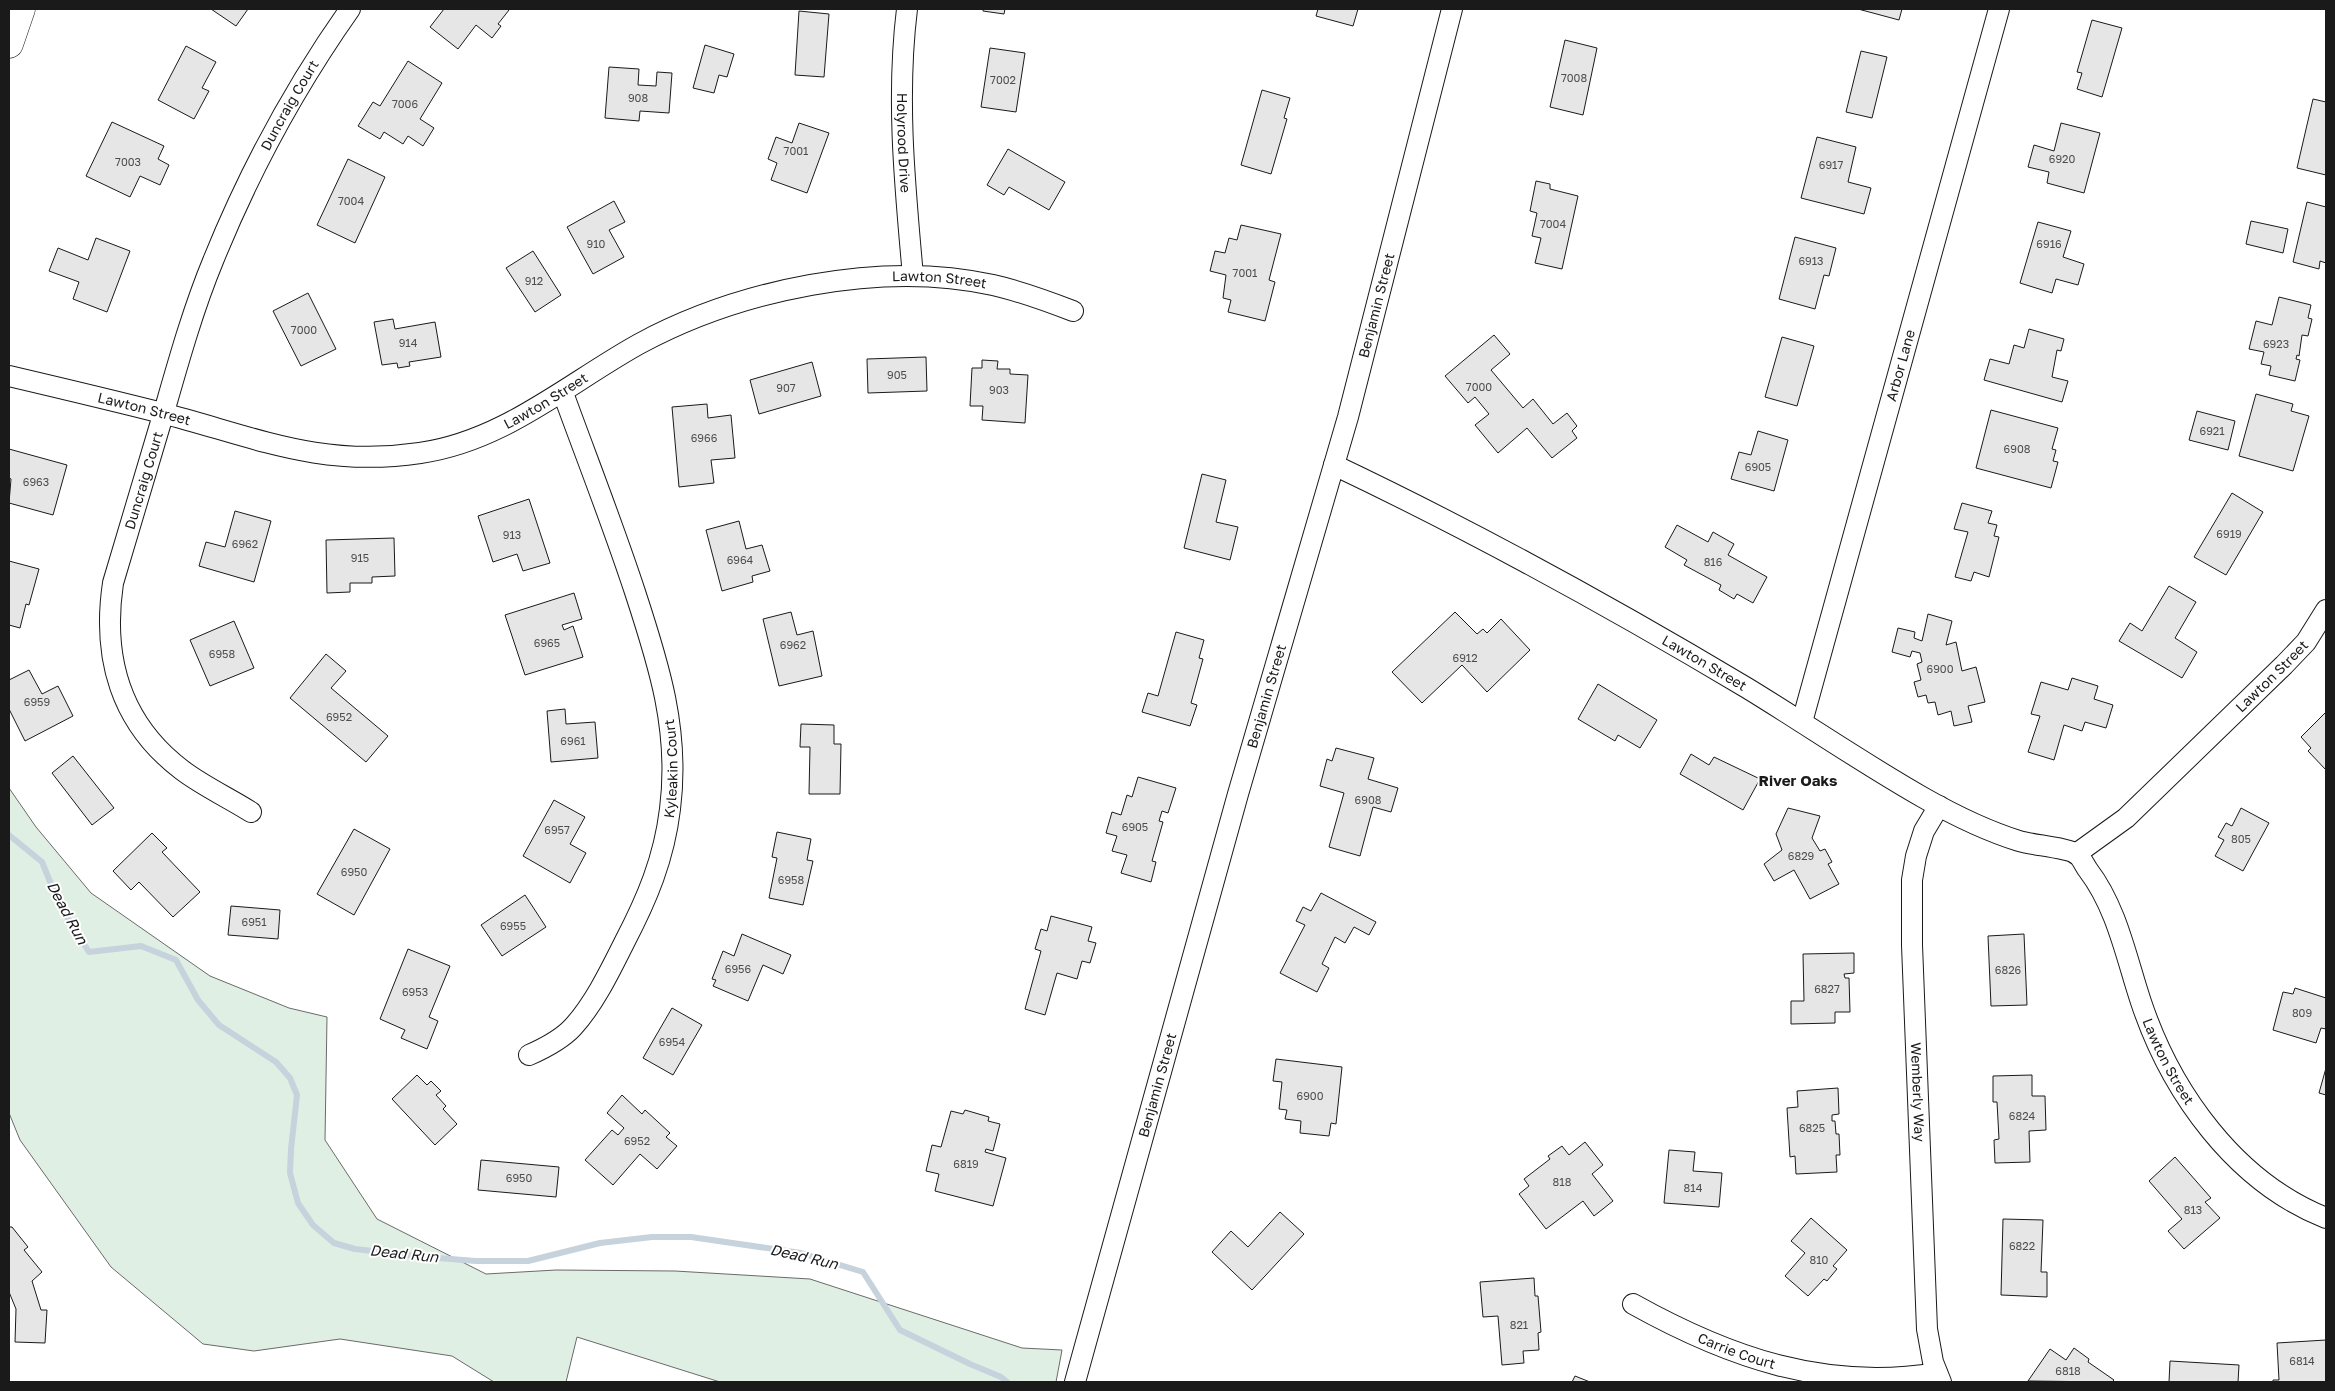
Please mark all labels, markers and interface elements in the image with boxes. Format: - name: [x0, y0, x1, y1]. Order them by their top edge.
- street label: Duncraig Court: [257, 57, 322, 153]
- house number: 7008: [1561, 71, 1587, 84]
- house number: 7002: [990, 73, 1016, 86]
- house number: 908: [628, 91, 648, 104]
- street label: Holyrood Drive: [894, 93, 915, 193]
- house number: 7006: [392, 97, 418, 110]
- house number: 7001: [784, 144, 808, 157]
- house number: 6920: [2049, 152, 2075, 165]
- house number: 7003: [115, 155, 141, 168]
- house number: 6917: [1819, 158, 1843, 171]
- house number: 7004: [338, 194, 364, 207]
- house number: 7004: [1540, 217, 1566, 230]
- house number: 910: [587, 237, 606, 250]
- house number: 6916: [2036, 237, 2062, 250]
- street label: Benjamin Street: [1354, 251, 1397, 360]
- house number: 6913: [1798, 254, 1824, 267]
- house number: 7001: [1233, 266, 1257, 279]
- street label: Lawton Street: [892, 267, 988, 291]
- house number: 912: [525, 274, 543, 287]
- house number: 7000: [291, 323, 317, 336]
- street label: Arbor Lane: [1882, 327, 1918, 403]
- house number: 914: [399, 336, 418, 349]
- house number: 6923: [2263, 337, 2289, 350]
- house number: 905: [887, 368, 907, 381]
- street label: Lawton Street: [500, 369, 591, 432]
- house number: 7000: [1466, 380, 1492, 393]
- house number: 907: [776, 381, 796, 394]
- house number: 903: [989, 383, 1009, 396]
- street label: Lawton Street: [96, 388, 193, 428]
- house number: 6921: [2199, 424, 2225, 437]
- street label: Duncraig Court: [121, 429, 166, 531]
- house number: 6966: [691, 431, 718, 444]
- house number: 6908: [2004, 442, 2031, 455]
- house number: 6905: [1745, 460, 1771, 473]
- house number: 6963: [23, 475, 49, 488]
- house number: 6919: [2216, 527, 2242, 540]
- house number: 913: [503, 528, 521, 541]
- house number: 6962: [232, 537, 258, 550]
- house number: 915: [351, 551, 369, 564]
- house number: 6964: [727, 553, 754, 566]
- house number: 816: [1704, 555, 1723, 568]
- street label: Lawton Street: [1659, 631, 1750, 694]
- house number: 6965: [534, 636, 560, 649]
- street label: Lawton Street: [2232, 636, 2311, 715]
- house number: 6962: [780, 638, 806, 651]
- street label: Benjamin Street: [1243, 642, 1289, 750]
- house number: 6958: [209, 647, 235, 660]
- house number: 6912: [1452, 651, 1478, 664]
- house number: 6900: [1927, 662, 1954, 675]
- house number: 6959: [24, 695, 50, 708]
- house number: 6952: [326, 710, 352, 723]
- street label: Kyleakin Court: [660, 718, 681, 819]
- house number: 6961: [560, 734, 586, 747]
- district label: River Oaks: [1759, 771, 1837, 789]
- house number: 6908: [1355, 793, 1382, 806]
- house number: 6905: [1122, 820, 1148, 833]
- house number: 6957: [544, 823, 570, 836]
- house number: 805: [2231, 832, 2251, 845]
- house number: 6829: [1788, 849, 1814, 862]
- house number: 6950: [341, 865, 367, 878]
- house number: 6958: [778, 873, 804, 886]
- water label: Dead Run: [44, 878, 92, 948]
- house number: 6951: [241, 915, 267, 928]
- house number: 6955: [500, 919, 526, 932]
- house number: 6956: [725, 962, 752, 975]
- house number: 6826: [1995, 963, 2022, 976]
- house number: 6827: [1814, 982, 1840, 995]
- house number: 6953: [402, 985, 428, 998]
- house number: 809: [2292, 1006, 2312, 1019]
- street label: Lawton Street: [2140, 1016, 2198, 1108]
- street label: Benjamin Street: [1134, 1031, 1179, 1139]
- house number: 6954: [659, 1035, 685, 1048]
- street label: Wemberly Way: [1908, 1042, 1929, 1142]
- house number: 6900: [1297, 1089, 1324, 1102]
- house number: 6824: [2009, 1109, 2036, 1122]
- house number: 6825: [1799, 1121, 1825, 1134]
- house number: 6952: [624, 1134, 650, 1147]
- house number: 6819: [953, 1157, 979, 1170]
- house number: 6950: [506, 1171, 532, 1184]
- house number: 818: [1553, 1175, 1572, 1188]
- house number: 814: [1684, 1181, 1703, 1194]
- house number: 813: [2184, 1203, 2202, 1216]
- house number: 6822: [2009, 1239, 2035, 1252]
- water label: Dead Run: [369, 1240, 440, 1266]
- water label: Dead Run: [769, 1240, 841, 1273]
- house number: 810: [1810, 1253, 1829, 1266]
- house number: 821: [1510, 1318, 1528, 1331]
- street label: Carrie Court: [1695, 1329, 1777, 1372]
- house number: 6814: [2289, 1354, 2315, 1367]
- house number: 6818: [2055, 1364, 2081, 1377]

